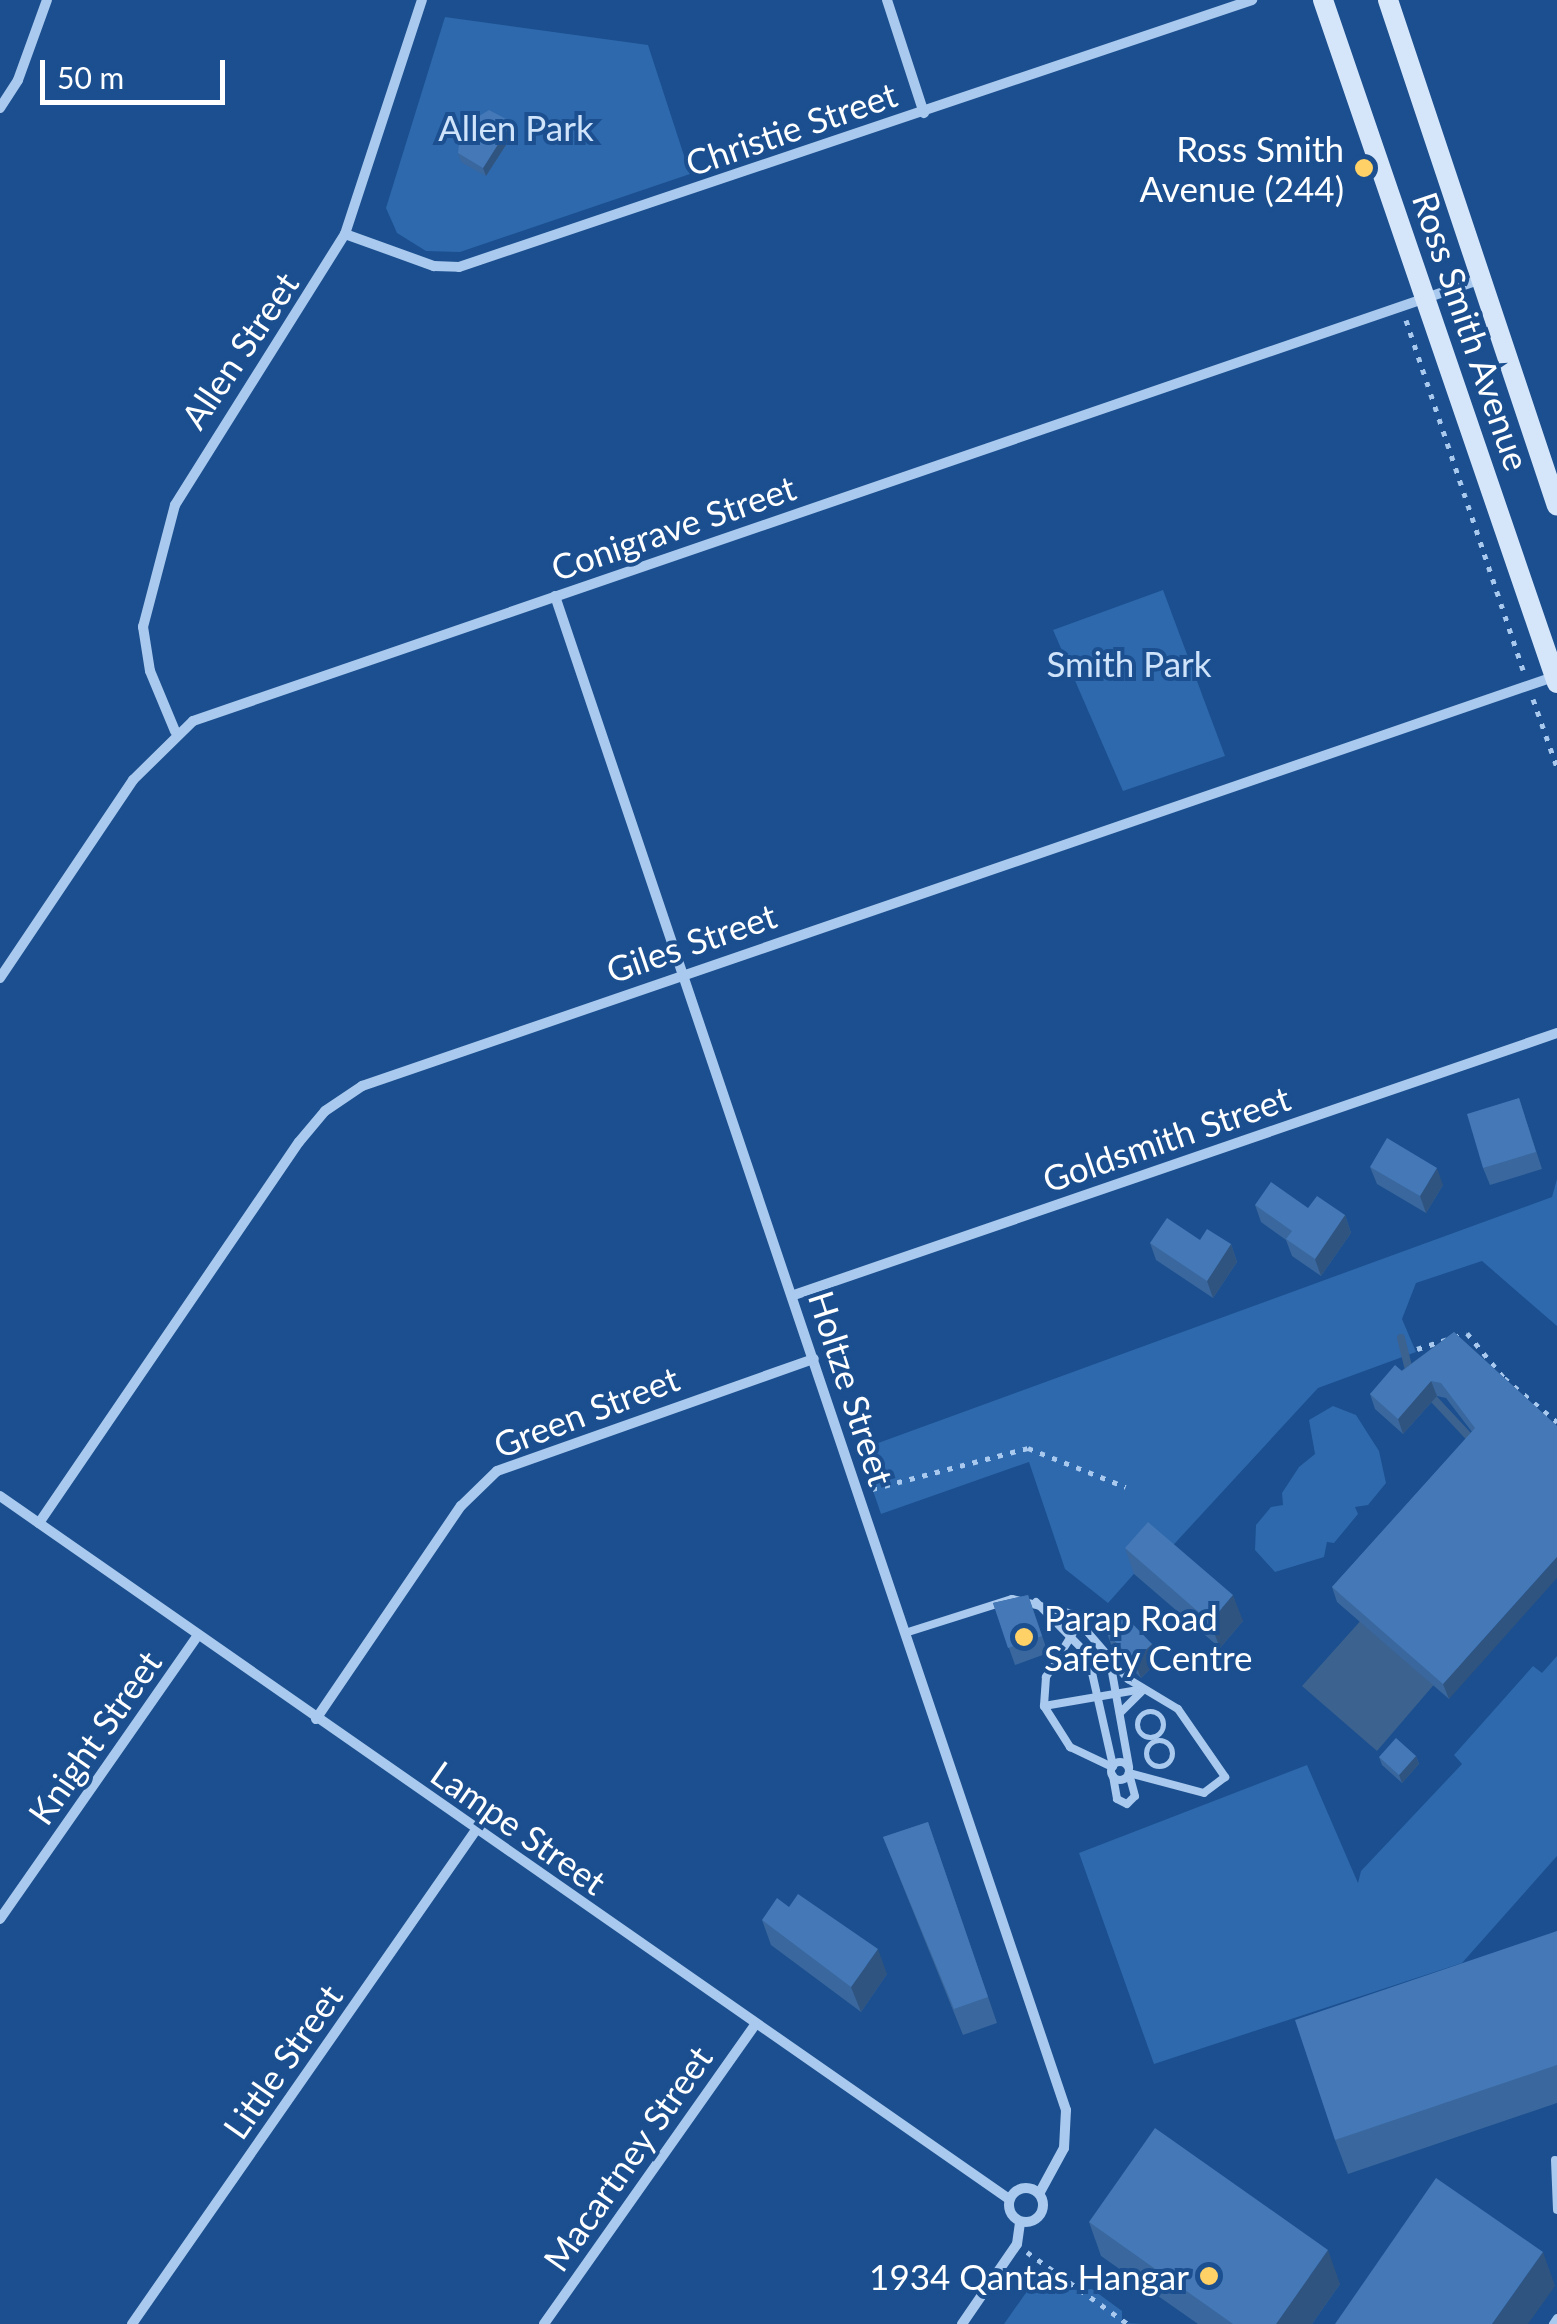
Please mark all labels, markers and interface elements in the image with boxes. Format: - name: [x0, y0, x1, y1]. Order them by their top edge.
- scale bar: [45, 40, 230, 102]
- text: 50 m: [57, 59, 124, 95]
- street label: Christie Street: [680, 72, 902, 184]
- park label: Allen Park: [438, 106, 594, 148]
- place label: Ross Smith Avenue (244): [1140, 127, 1344, 209]
- marker: Ross Smith Avenue (244): [1353, 157, 1375, 179]
- street label: Ross Smith Avenue: [1405, 186, 1539, 476]
- street label: Allen Street: [171, 264, 307, 436]
- street label: Conigrave Street: [545, 466, 801, 588]
- park label: Smith Park: [1046, 642, 1212, 684]
- street label: Giles Street: [601, 893, 781, 991]
- street label: Goldsmith Street: [1037, 1076, 1295, 1200]
- street label: Holtze Street: [801, 1285, 903, 1491]
- street label: Green Street: [487, 1356, 685, 1466]
- place label: Parap Road Safety Centre: [1044, 1596, 1253, 1678]
- marker: Parap Road Safety Centre: [1013, 1626, 1035, 1648]
- street label: Knight Street: [19, 1642, 169, 1832]
- street label: Lampe Street: [424, 1751, 614, 1903]
- street label: Little Street: [214, 1976, 350, 2146]
- street label: Macartney Street: [534, 2037, 720, 2279]
- place label: 1934 Qantas Hangar: [869, 2255, 1189, 2297]
- marker: 1934 Qantas Hangar: [1198, 2265, 1220, 2287]

